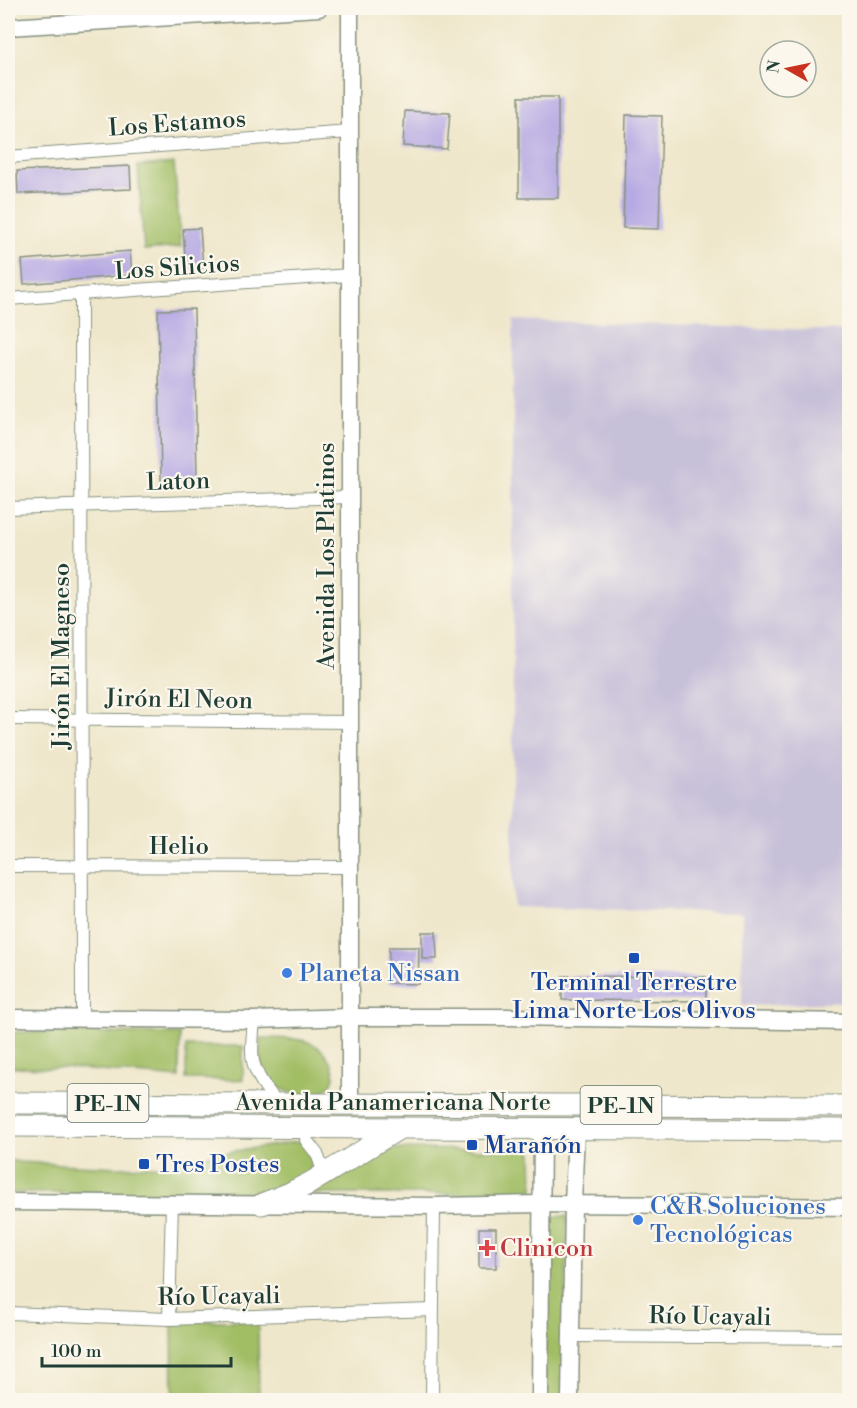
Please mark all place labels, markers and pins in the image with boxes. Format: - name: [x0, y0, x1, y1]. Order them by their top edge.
- marker: Terminal Terrestre Lima Norte Los Olivos: [627, 951, 641, 965]
- place label: Planeta Nissan: [299, 959, 460, 989]
- marker: Planeta Nissan: [280, 966, 294, 980]
- place label: Terminal Terrestre Lima Norte Los Olivos: [512, 968, 756, 1026]
- place label: Marañón: [484, 1131, 582, 1161]
- marker: Marañón: [465, 1138, 479, 1152]
- place label: Tres Postes: [156, 1150, 280, 1180]
- marker: Tres Postes: [137, 1157, 151, 1171]
- place label: C&R Soluciones Tecnológicas: [650, 1192, 826, 1250]
- marker: C&R Soluciones Tecnológicas: [631, 1213, 645, 1227]
- place label: Clinicon: [500, 1234, 594, 1264]
- marker: Clinicon: [478, 1239, 496, 1257]

